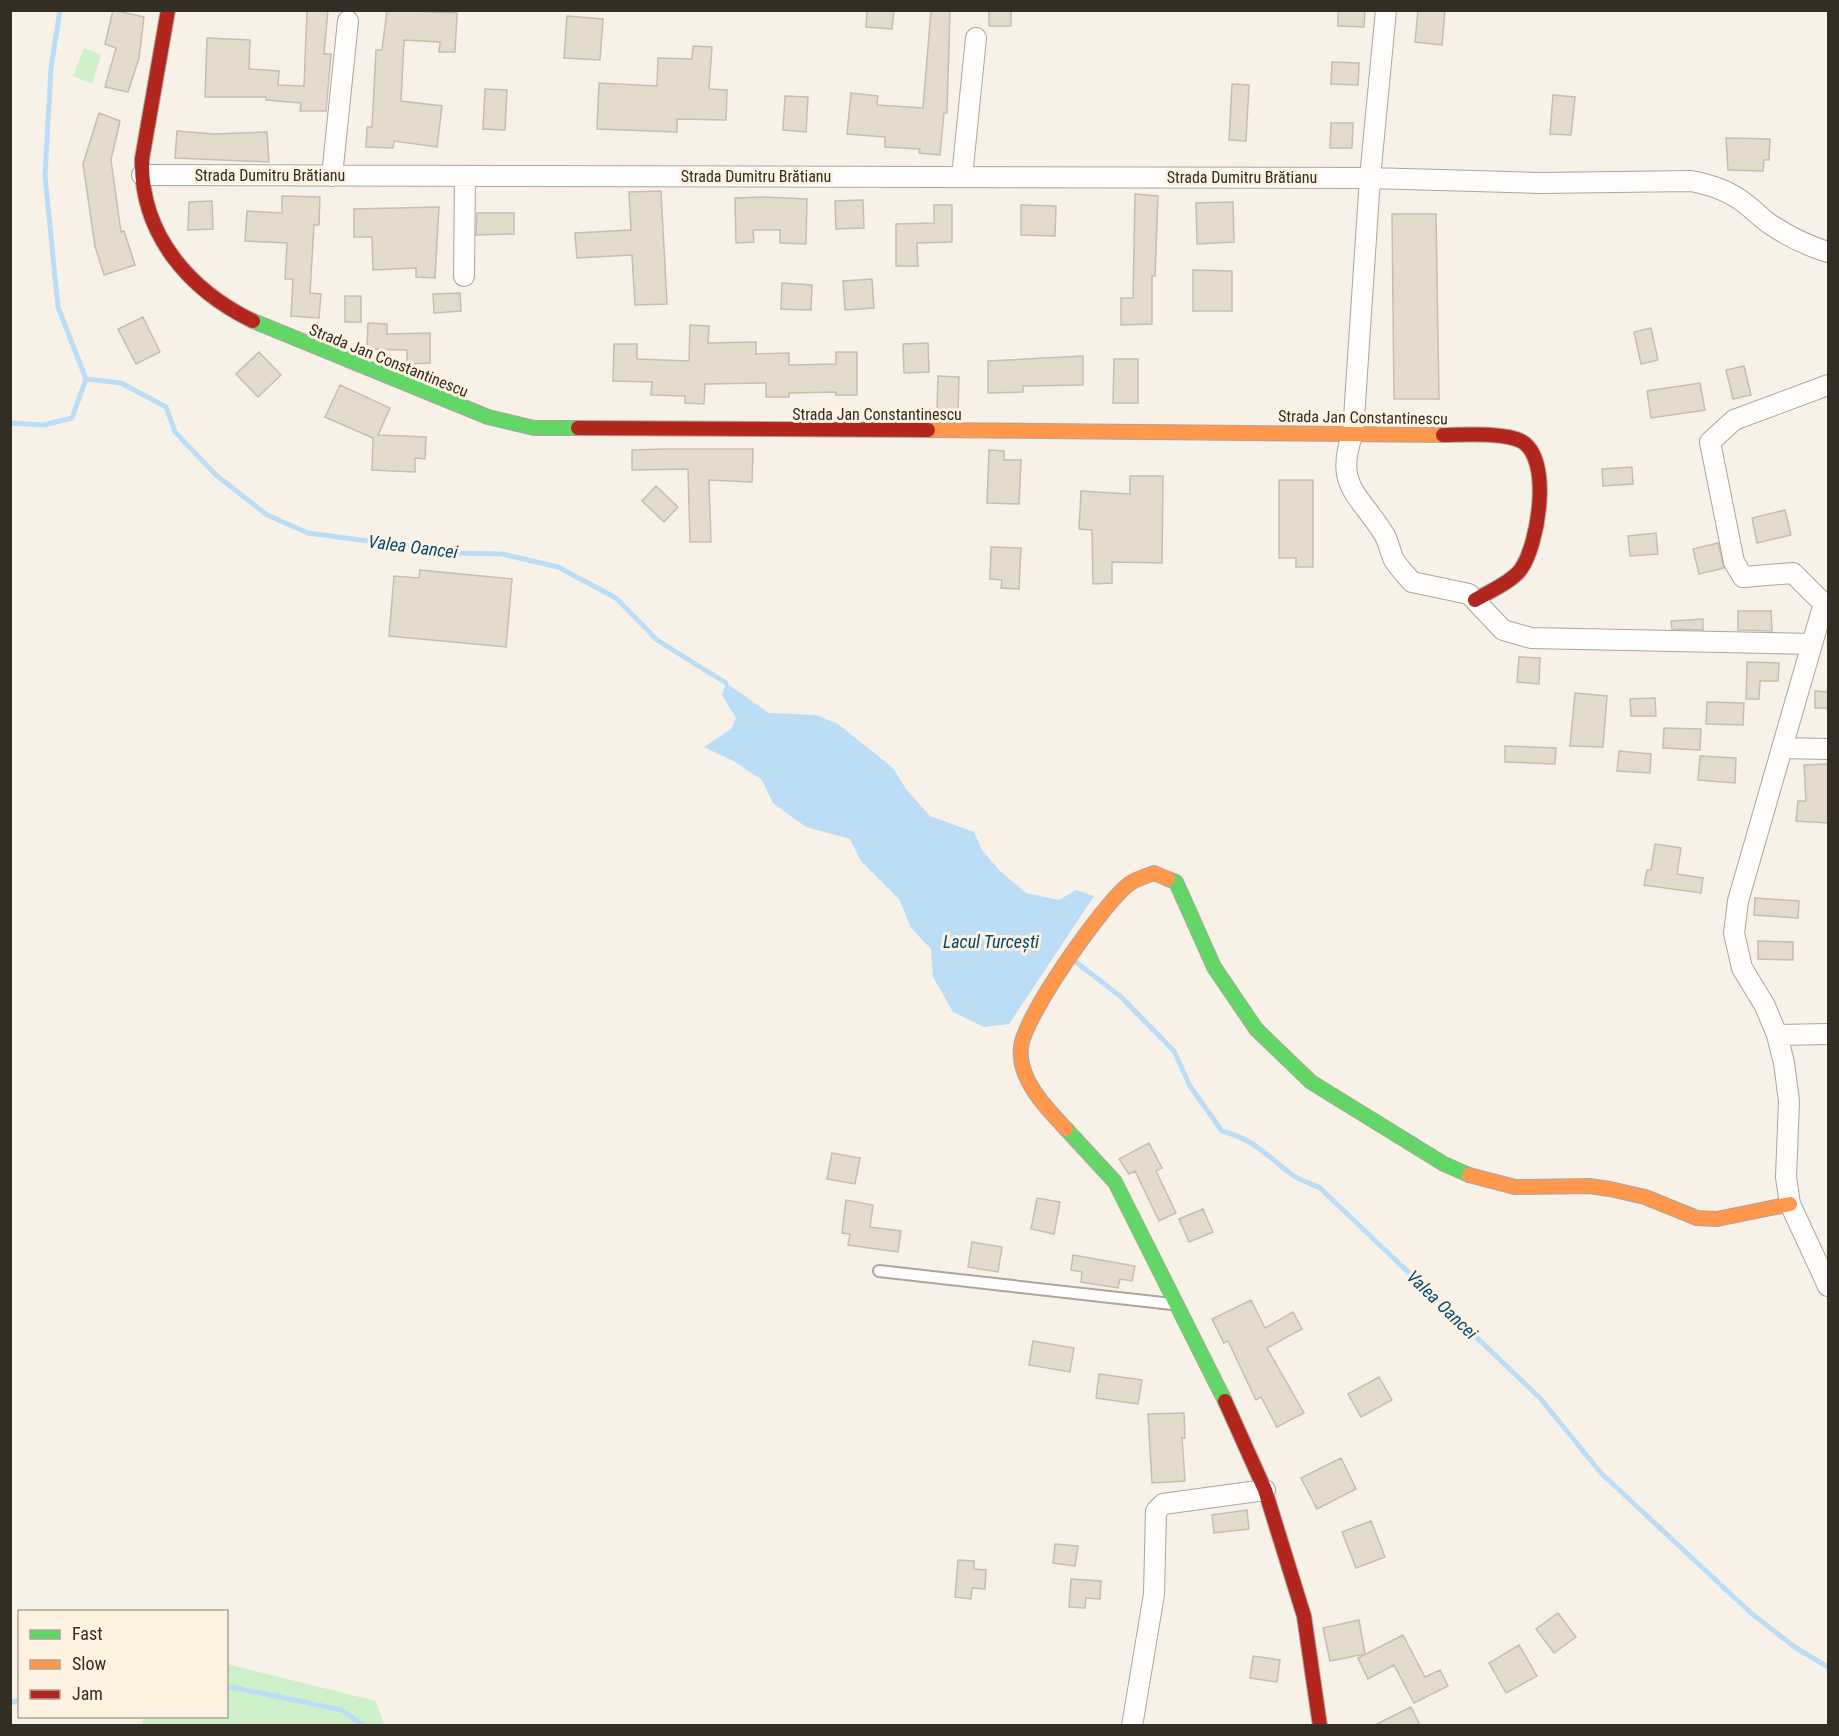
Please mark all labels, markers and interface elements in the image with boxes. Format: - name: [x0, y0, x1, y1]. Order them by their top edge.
- street label: Strada Dumitru Brătianu: [195, 166, 345, 185]
- street label: Strada Dumitru Brătianu: [681, 167, 831, 186]
- street label: Strada Dumitru Brătianu: [1167, 168, 1317, 187]
- street label: Strada Jan Constantinescu: [307, 320, 471, 401]
- street label: Strada Jan Constantinescu: [792, 405, 962, 424]
- street label: Strada Jan Constantinescu: [1278, 407, 1448, 428]
- water label: Valea Oancei: [367, 531, 460, 563]
- water label: Lacul Turcești: [943, 931, 1040, 953]
- water label: Valea Oancei: [1403, 1266, 1483, 1344]
- legend: [18, 1610, 228, 1718]
- text: Fast: [72, 1623, 103, 1644]
- text: Slow: [72, 1653, 107, 1674]
- text: Jam: [72, 1683, 103, 1704]

